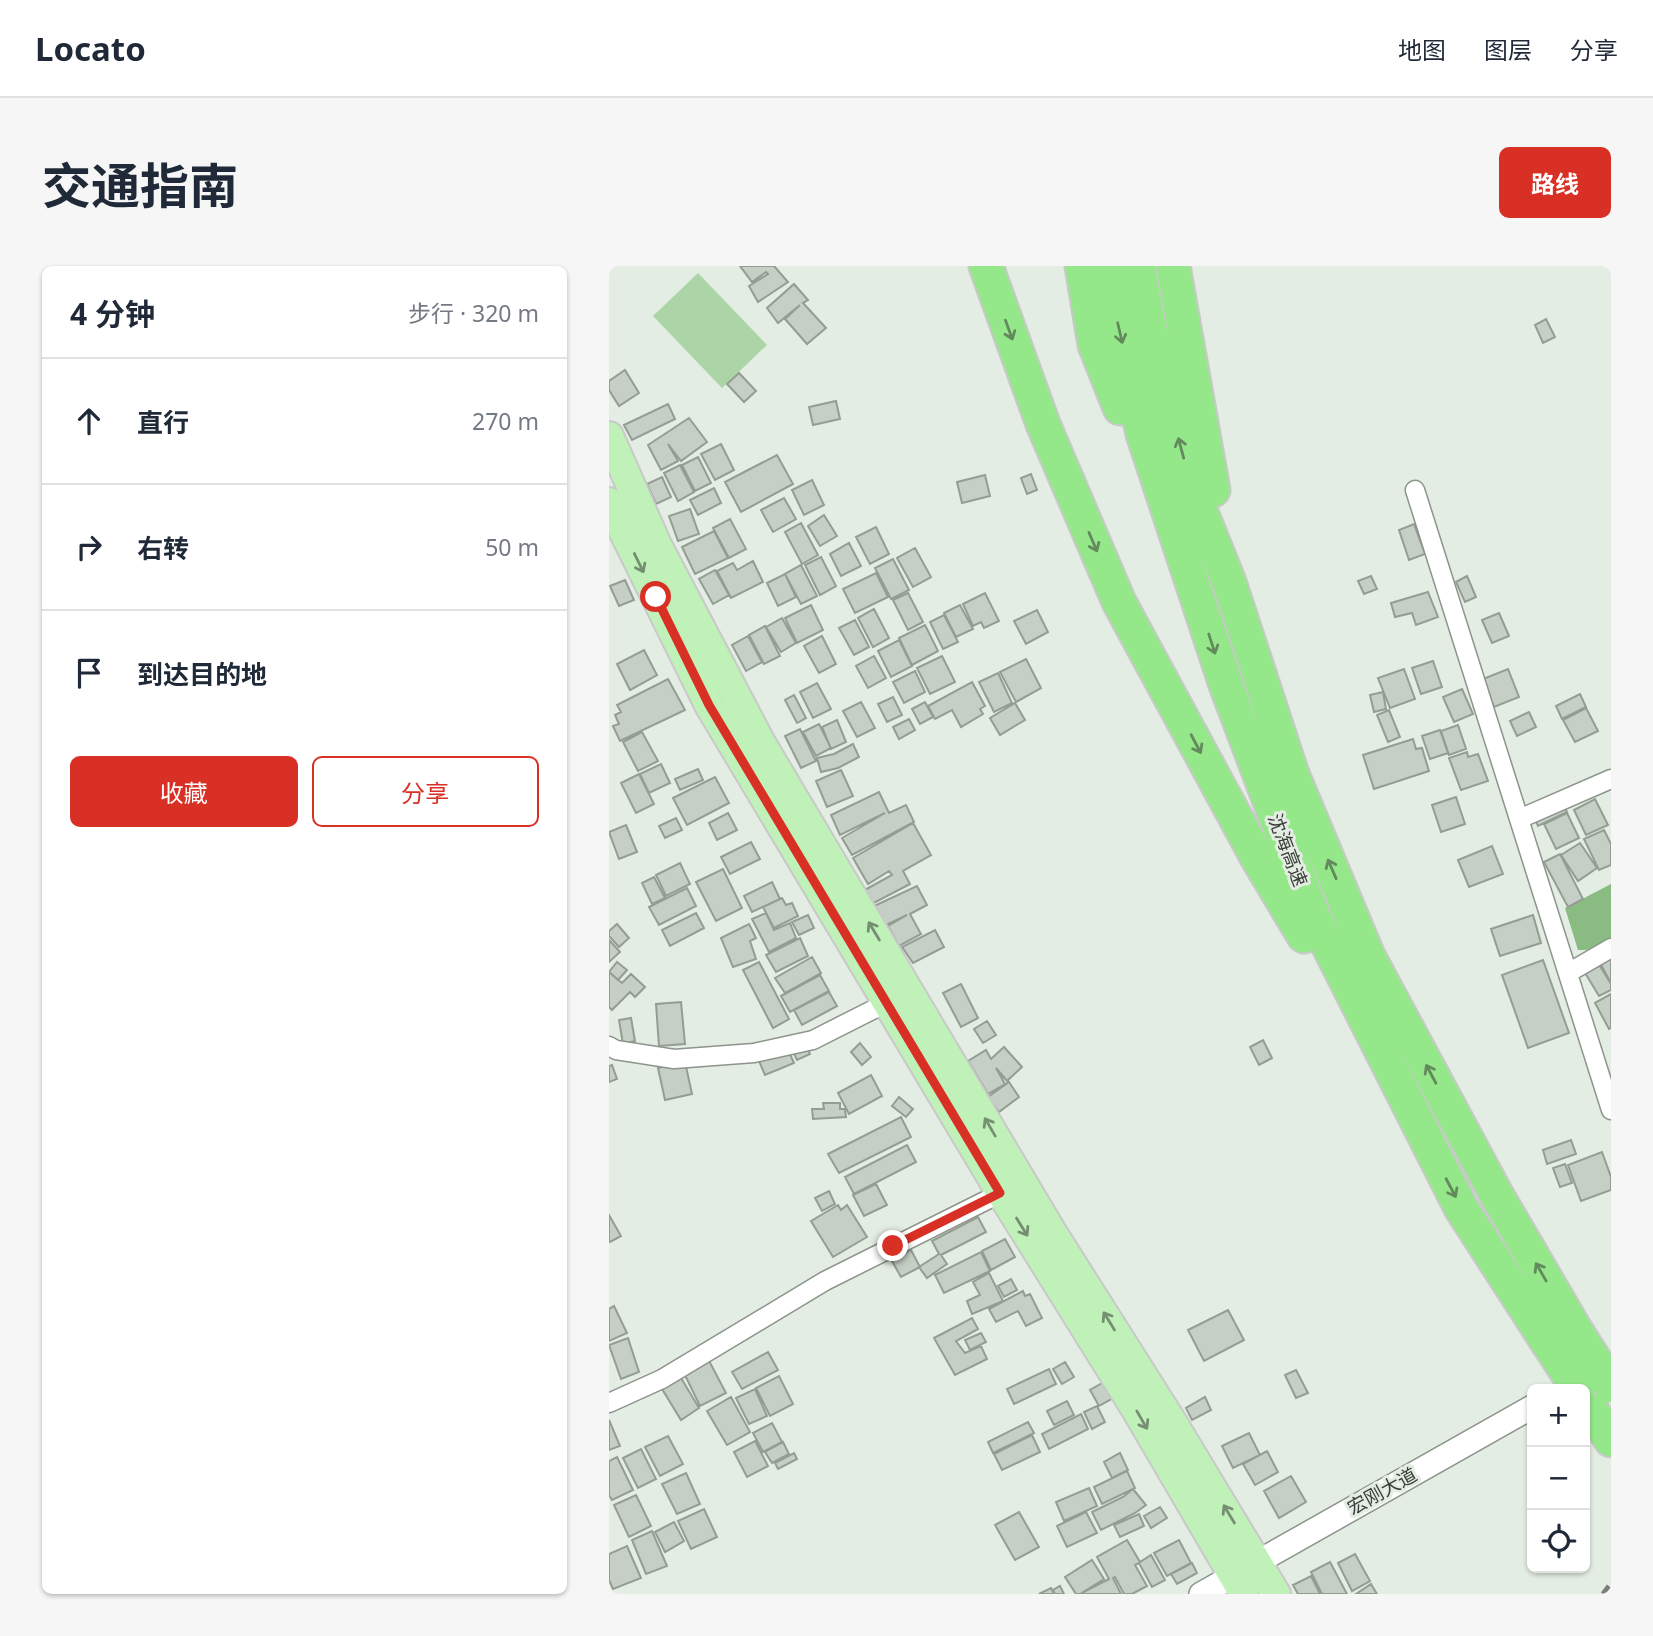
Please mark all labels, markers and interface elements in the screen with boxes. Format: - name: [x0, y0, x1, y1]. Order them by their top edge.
- text: Locato: [35, 26, 146, 71]
- text: 地图: [1398, 33, 1446, 66]
- text: 图层: [1484, 33, 1532, 66]
- text: 分享: [1570, 33, 1618, 66]
- button: 路线: [1499, 147, 1611, 218]
- text: 交通指南: [42, 152, 238, 218]
- text: 4 分钟: [70, 293, 155, 334]
- text: 步行 · 320 m: [408, 297, 539, 329]
- one-way arrow: [1004, 319, 1016, 341]
- one-way arrow: [1113, 321, 1127, 344]
- icon: ahead: [70, 402, 108, 440]
- text: 直行: [137, 404, 189, 440]
- text: 270 m: [472, 405, 539, 437]
- one-way arrow: [1174, 437, 1187, 459]
- icon: right: [70, 528, 108, 566]
- text: 右转: [137, 530, 189, 566]
- one-way arrow: [1087, 530, 1100, 552]
- text: 50 m: [485, 531, 539, 563]
- one-way arrow: [633, 552, 647, 573]
- route start: [640, 581, 671, 612]
- one-way arrow: [1207, 633, 1219, 655]
- icon: arrive: [70, 654, 108, 692]
- text: 到达目的地: [137, 656, 267, 692]
- one-way arrow: [1190, 733, 1203, 754]
- button: 收藏: [70, 756, 298, 827]
- button: 分享: [312, 756, 539, 827]
- street label: 沈海高速: [1262, 810, 1314, 890]
- one-way arrow: [1324, 859, 1337, 881]
- one-way arrow: [867, 922, 881, 942]
- one-way arrow: [1424, 1064, 1438, 1084]
- one-way arrow: [983, 1117, 997, 1137]
- one-way arrow: [1444, 1178, 1458, 1198]
- one-way arrow: [1015, 1216, 1029, 1236]
- route end: [877, 1230, 908, 1261]
- one-way arrow: [1534, 1263, 1548, 1283]
- one-way arrow: [1101, 1312, 1116, 1331]
- map controls: [1527, 1384, 1590, 1573]
- button: +: [1527, 1384, 1590, 1447]
- one-way arrow: [1135, 1409, 1149, 1429]
- button: −: [1527, 1447, 1590, 1510]
- street label: 宏刚大道: [1342, 1461, 1422, 1521]
- one-way arrow: [1221, 1505, 1235, 1525]
- button: locate: [1527, 1510, 1590, 1573]

